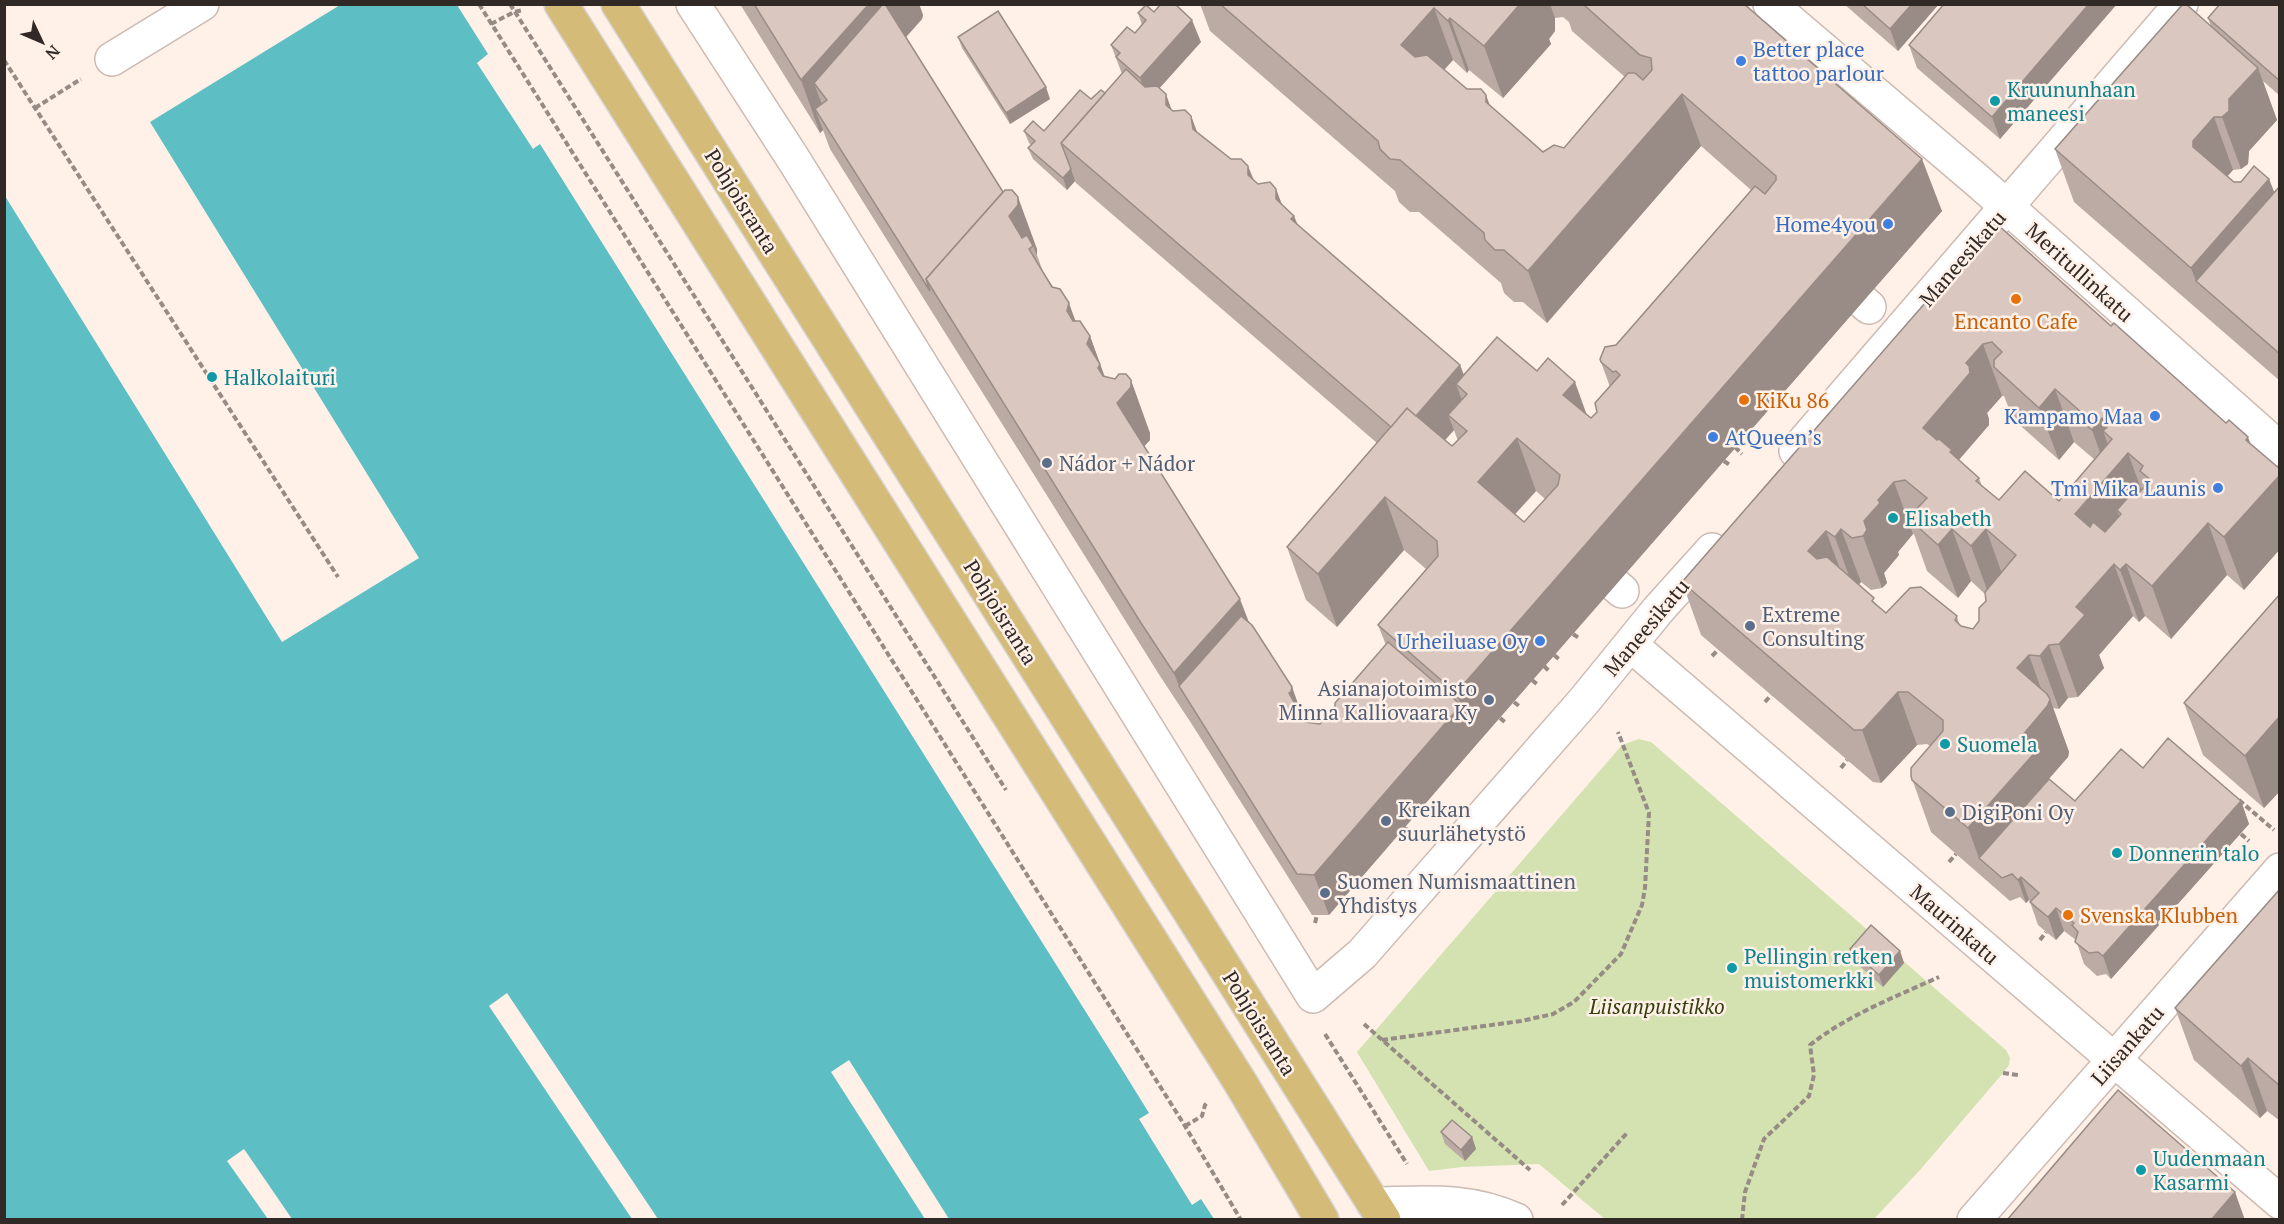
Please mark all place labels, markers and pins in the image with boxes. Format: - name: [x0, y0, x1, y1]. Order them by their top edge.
- place label: Better place tattoo parlour: [1753, 35, 1884, 87]
- marker: Better place tattoo parlour: [1734, 54, 1748, 68]
- place label: Kruununhaan maneesi: [2007, 75, 2136, 127]
- marker: Kruununhaan maneesi: [1988, 94, 2002, 108]
- place label: Home4you: [1775, 210, 1876, 238]
- marker: Home4you: [1881, 217, 1895, 231]
- marker: Encanto Cafe: [2009, 292, 2023, 306]
- place label: Encanto Cafe: [1954, 307, 2078, 335]
- place label: Halkolaituri: [224, 363, 336, 391]
- marker: Halkolaituri: [205, 370, 219, 384]
- place label: KiKu 86: [1756, 386, 1829, 414]
- marker: KiKu 86: [1737, 393, 1751, 407]
- place label: Kampamo Maa: [2004, 402, 2143, 430]
- marker: Kampamo Maa: [2148, 409, 2162, 423]
- place label: AtQueen’s: [1725, 423, 1822, 451]
- marker: AtQueen’s: [1706, 430, 1720, 444]
- place label: Nádor + Nádor: [1059, 449, 1195, 477]
- marker: Nádor + Nádor: [1040, 456, 1054, 470]
- place label: Tmi Mika Launis: [2051, 474, 2206, 502]
- marker: Tmi Mika Launis: [2211, 481, 2225, 495]
- place label: Elisabeth: [1905, 504, 1992, 532]
- marker: Elisabeth: [1886, 511, 1900, 525]
- place label: Extreme Consulting: [1762, 600, 1865, 652]
- marker: Extreme Consulting: [1743, 619, 1757, 633]
- place label: Urheiluase Oy: [1397, 627, 1528, 655]
- marker: Urheiluase Oy: [1533, 634, 1547, 648]
- place label: Asianajotoimisto Minna Kalliovaara Ky: [1279, 674, 1477, 726]
- marker: Asianajotoimisto Minna Kalliovaara Ky: [1482, 693, 1496, 707]
- place label: Suomela: [1957, 730, 2038, 758]
- marker: Suomela: [1938, 737, 1952, 751]
- place label: Kreikan suurlähetystö: [1398, 795, 1526, 847]
- place label: DigiPoni Oy: [1962, 798, 2074, 826]
- marker: DigiPoni Oy: [1943, 805, 1957, 819]
- marker: Kreikan suurlähetystö: [1379, 814, 1393, 828]
- place label: Donnerin talo: [2129, 839, 2259, 867]
- marker: Donnerin talo: [2110, 846, 2124, 860]
- place label: Suomen Numismaattinen Yhdistys: [1337, 867, 1576, 919]
- marker: Suomen Numismaattinen Yhdistys: [1318, 886, 1332, 900]
- place label: Svenska Klubben: [2080, 901, 2239, 929]
- marker: Svenska Klubben: [2061, 908, 2075, 922]
- place label: Pellingin retken muistomerkki: [1744, 942, 1893, 994]
- marker: Pellingin retken muistomerkki: [1725, 961, 1739, 975]
- place label: Uudenmaan Kasarmi: [2153, 1144, 2266, 1196]
- marker: Uudenmaan Kasarmi: [2134, 1163, 2148, 1177]

